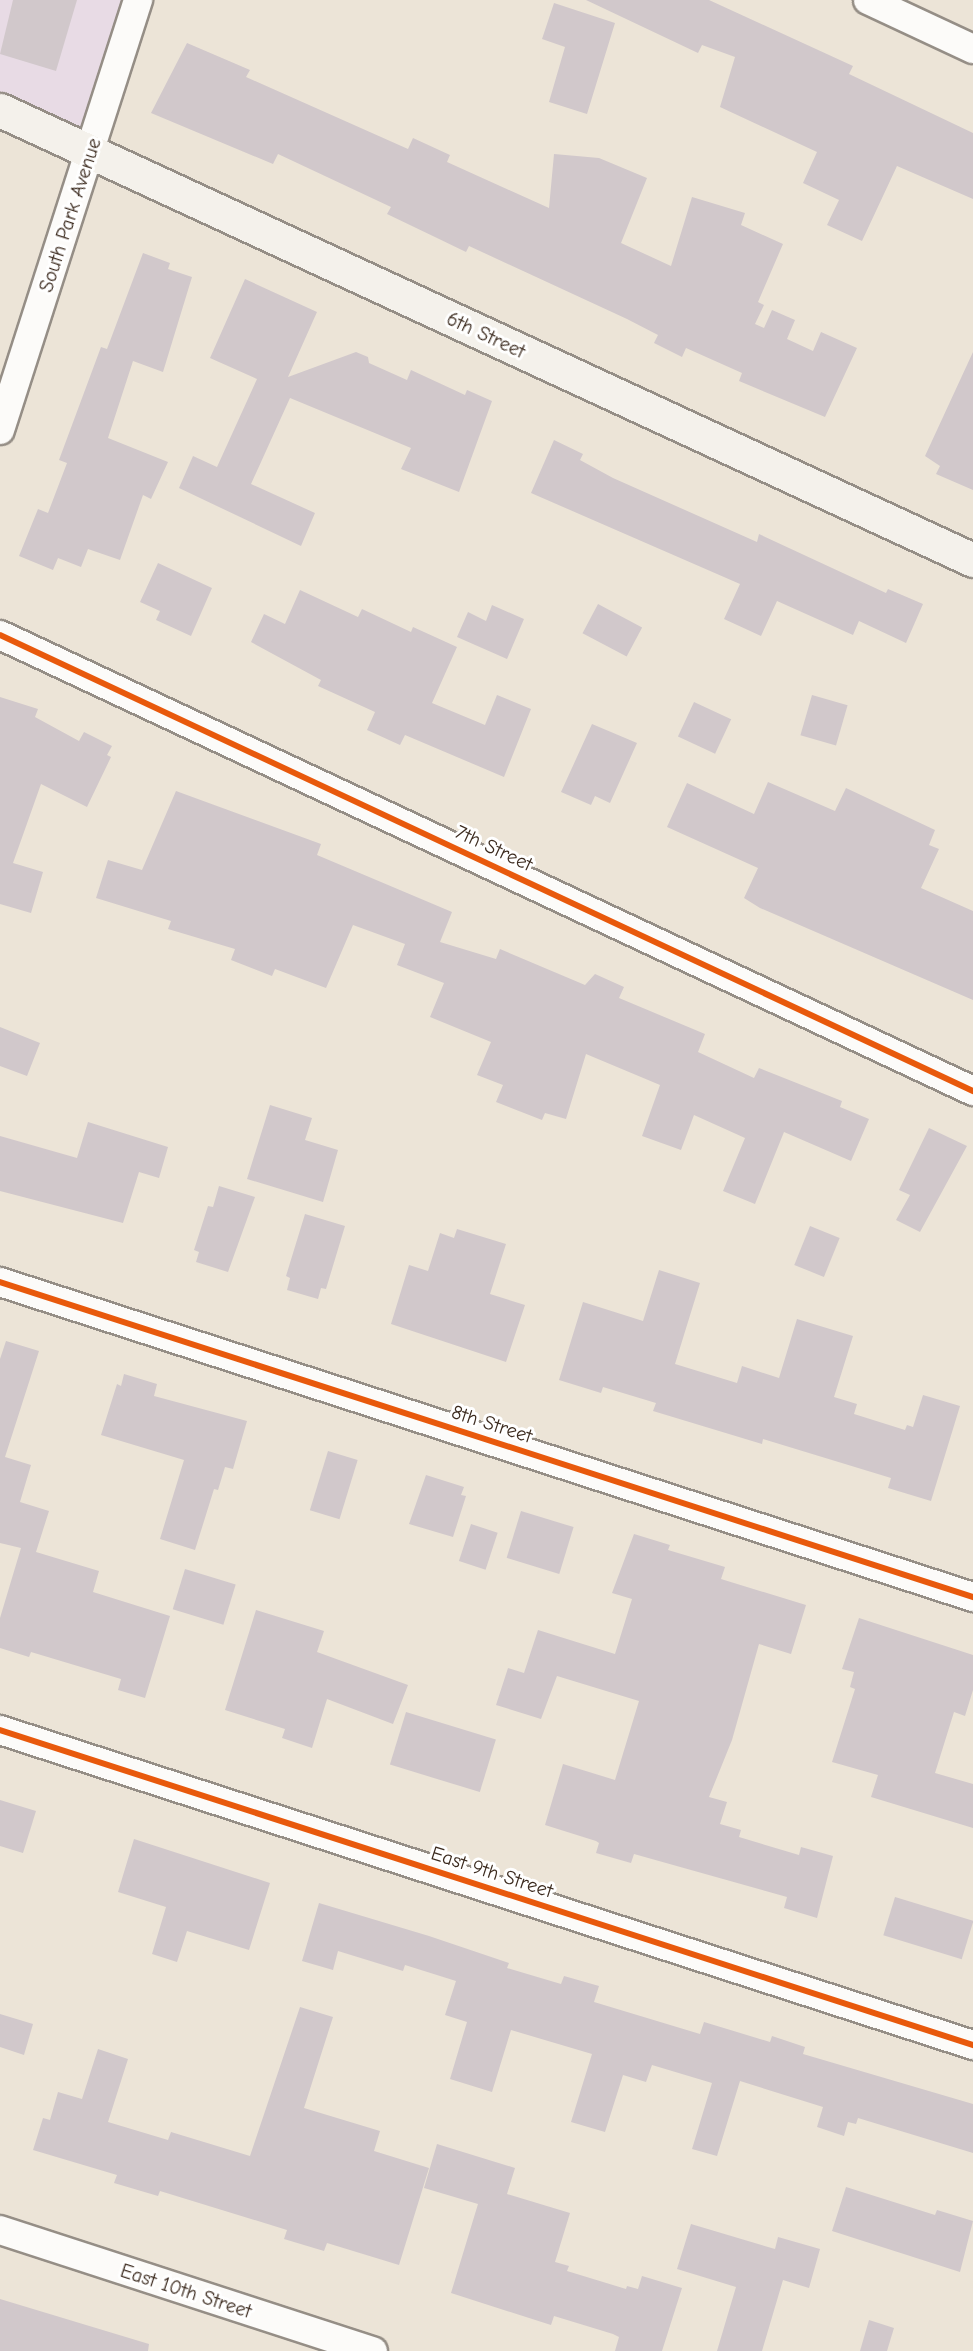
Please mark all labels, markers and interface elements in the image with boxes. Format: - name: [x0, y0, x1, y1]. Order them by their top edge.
- street label: South Park Avenue: [34, 135, 106, 295]
- street label: 6th Street: [443, 306, 529, 364]
- street label: 7th Street: [451, 820, 537, 876]
- street label: 8th Street: [449, 1400, 535, 1448]
- street label: East 9th Street: [428, 1841, 556, 1903]
- street label: East 10th Street: [117, 2259, 255, 2323]

